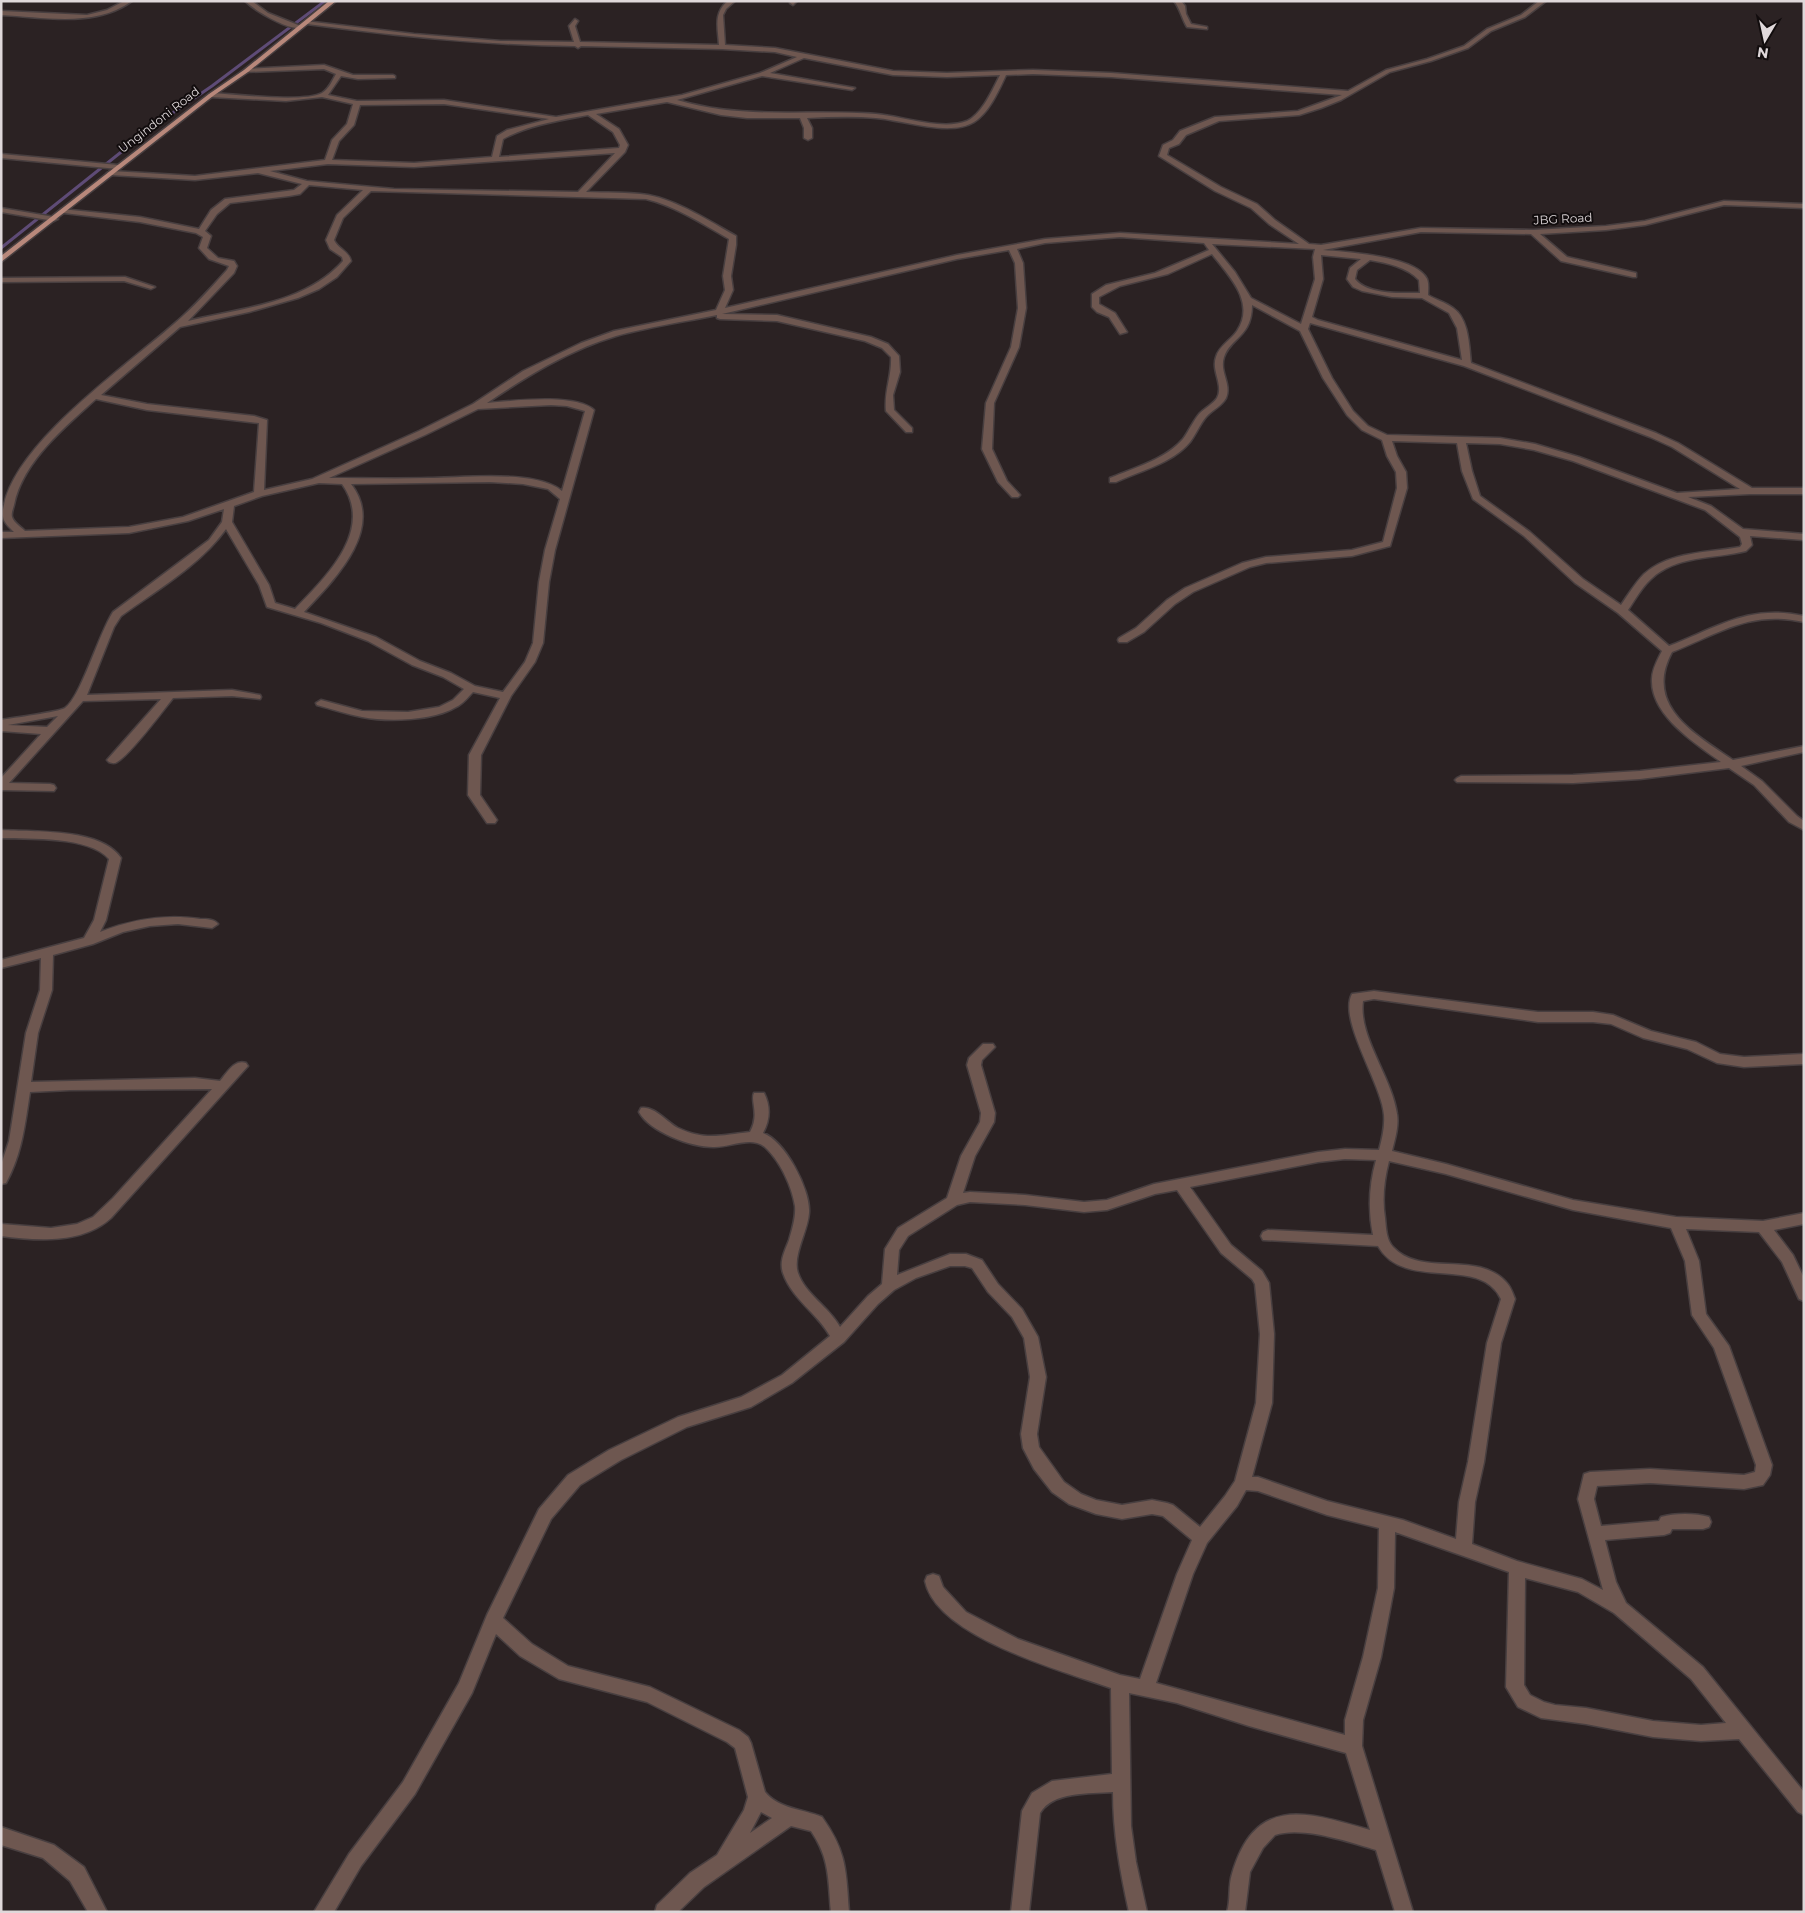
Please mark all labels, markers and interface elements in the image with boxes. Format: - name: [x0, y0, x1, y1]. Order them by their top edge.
- north arrow: [1740, 15, 1790, 65]
- text: N: [1756, 43, 1770, 63]
- street label: Ungindoni Road: [115, 83, 202, 156]
- street label: JBG Road: [1532, 209, 1593, 228]

